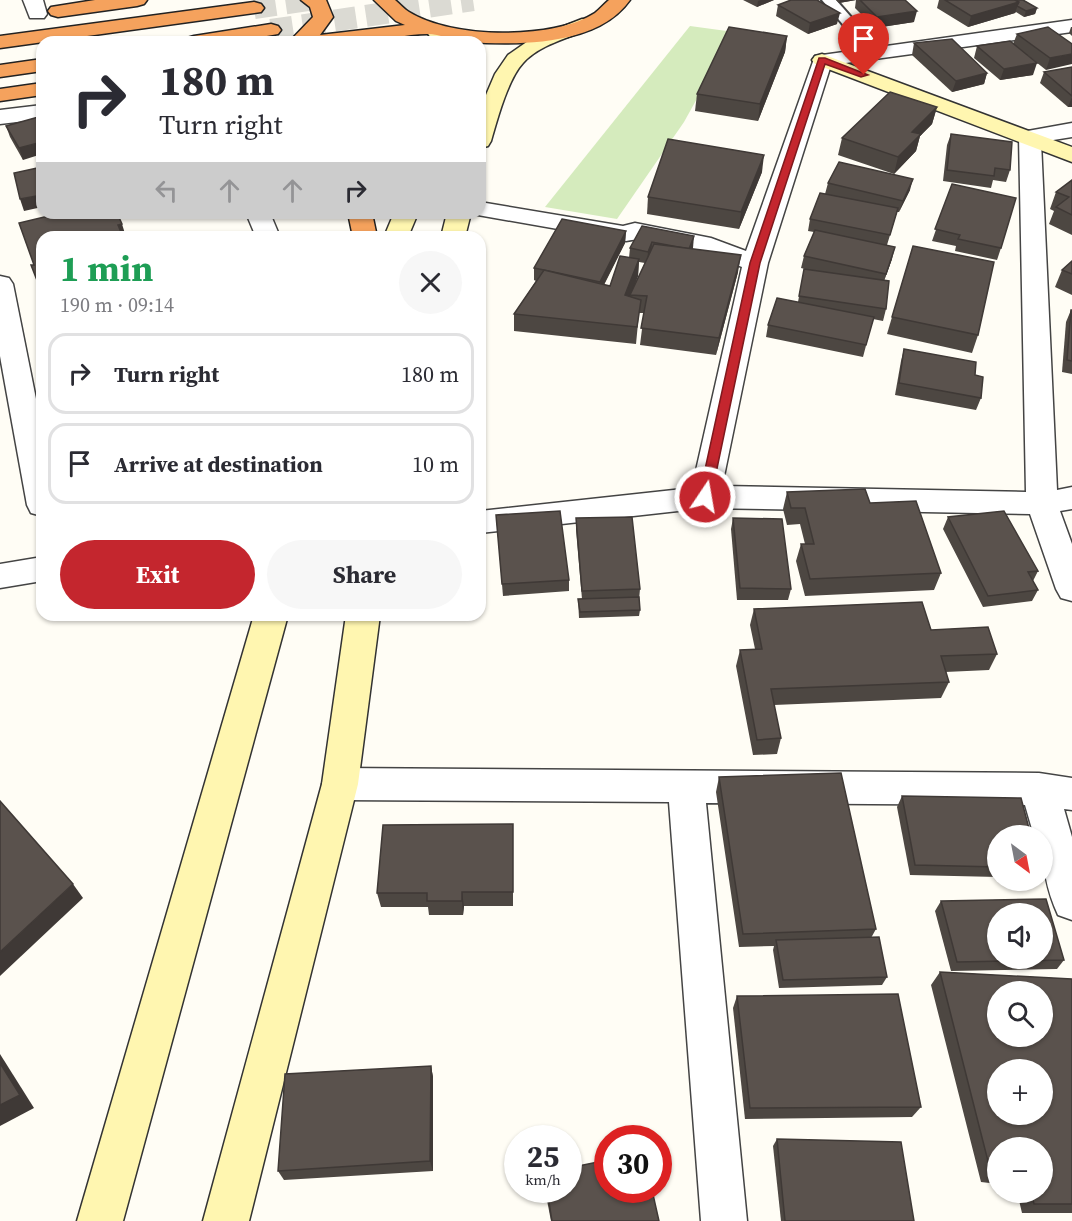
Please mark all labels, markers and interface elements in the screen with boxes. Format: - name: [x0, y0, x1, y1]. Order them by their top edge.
- pin: [838, 13, 889, 75]
- icon: arrive: [847, 22, 880, 55]
- text: 180 m: [159, 51, 274, 109]
- icon: right: [60, 60, 138, 138]
- text: Turn right: [159, 106, 283, 143]
- icon: left: [150, 174, 183, 207]
- icon: ahead: [213, 174, 246, 207]
- icon: ahead: [276, 174, 309, 207]
- icon: right: [339, 174, 372, 207]
- text: 1 min: [60, 244, 153, 293]
- button: close: [399, 251, 462, 314]
- text: 190 m · 09:14: [60, 291, 174, 319]
- icon: right: [63, 357, 96, 390]
- text: Turn right: [114, 359, 219, 389]
- text: 180 m: [401, 359, 459, 389]
- icon: arrive: [63, 447, 96, 480]
- text: Arrive at destination: [114, 449, 323, 479]
- text: 10 m: [412, 449, 459, 479]
- position arrow: [673, 465, 737, 529]
- button: Exit: [60, 540, 255, 609]
- button: Share: [267, 540, 462, 609]
- north arrow: [987, 825, 1053, 891]
- map controls: [987, 825, 1053, 1203]
- button: sound: [987, 903, 1053, 969]
- button: search: [987, 981, 1053, 1047]
- button: +: [987, 1059, 1053, 1125]
- speed limit sign: 30: [594, 1125, 672, 1203]
- text: 25: [527, 1136, 559, 1177]
- button: −: [987, 1137, 1053, 1203]
- text: km/h: [525, 1169, 561, 1190]

